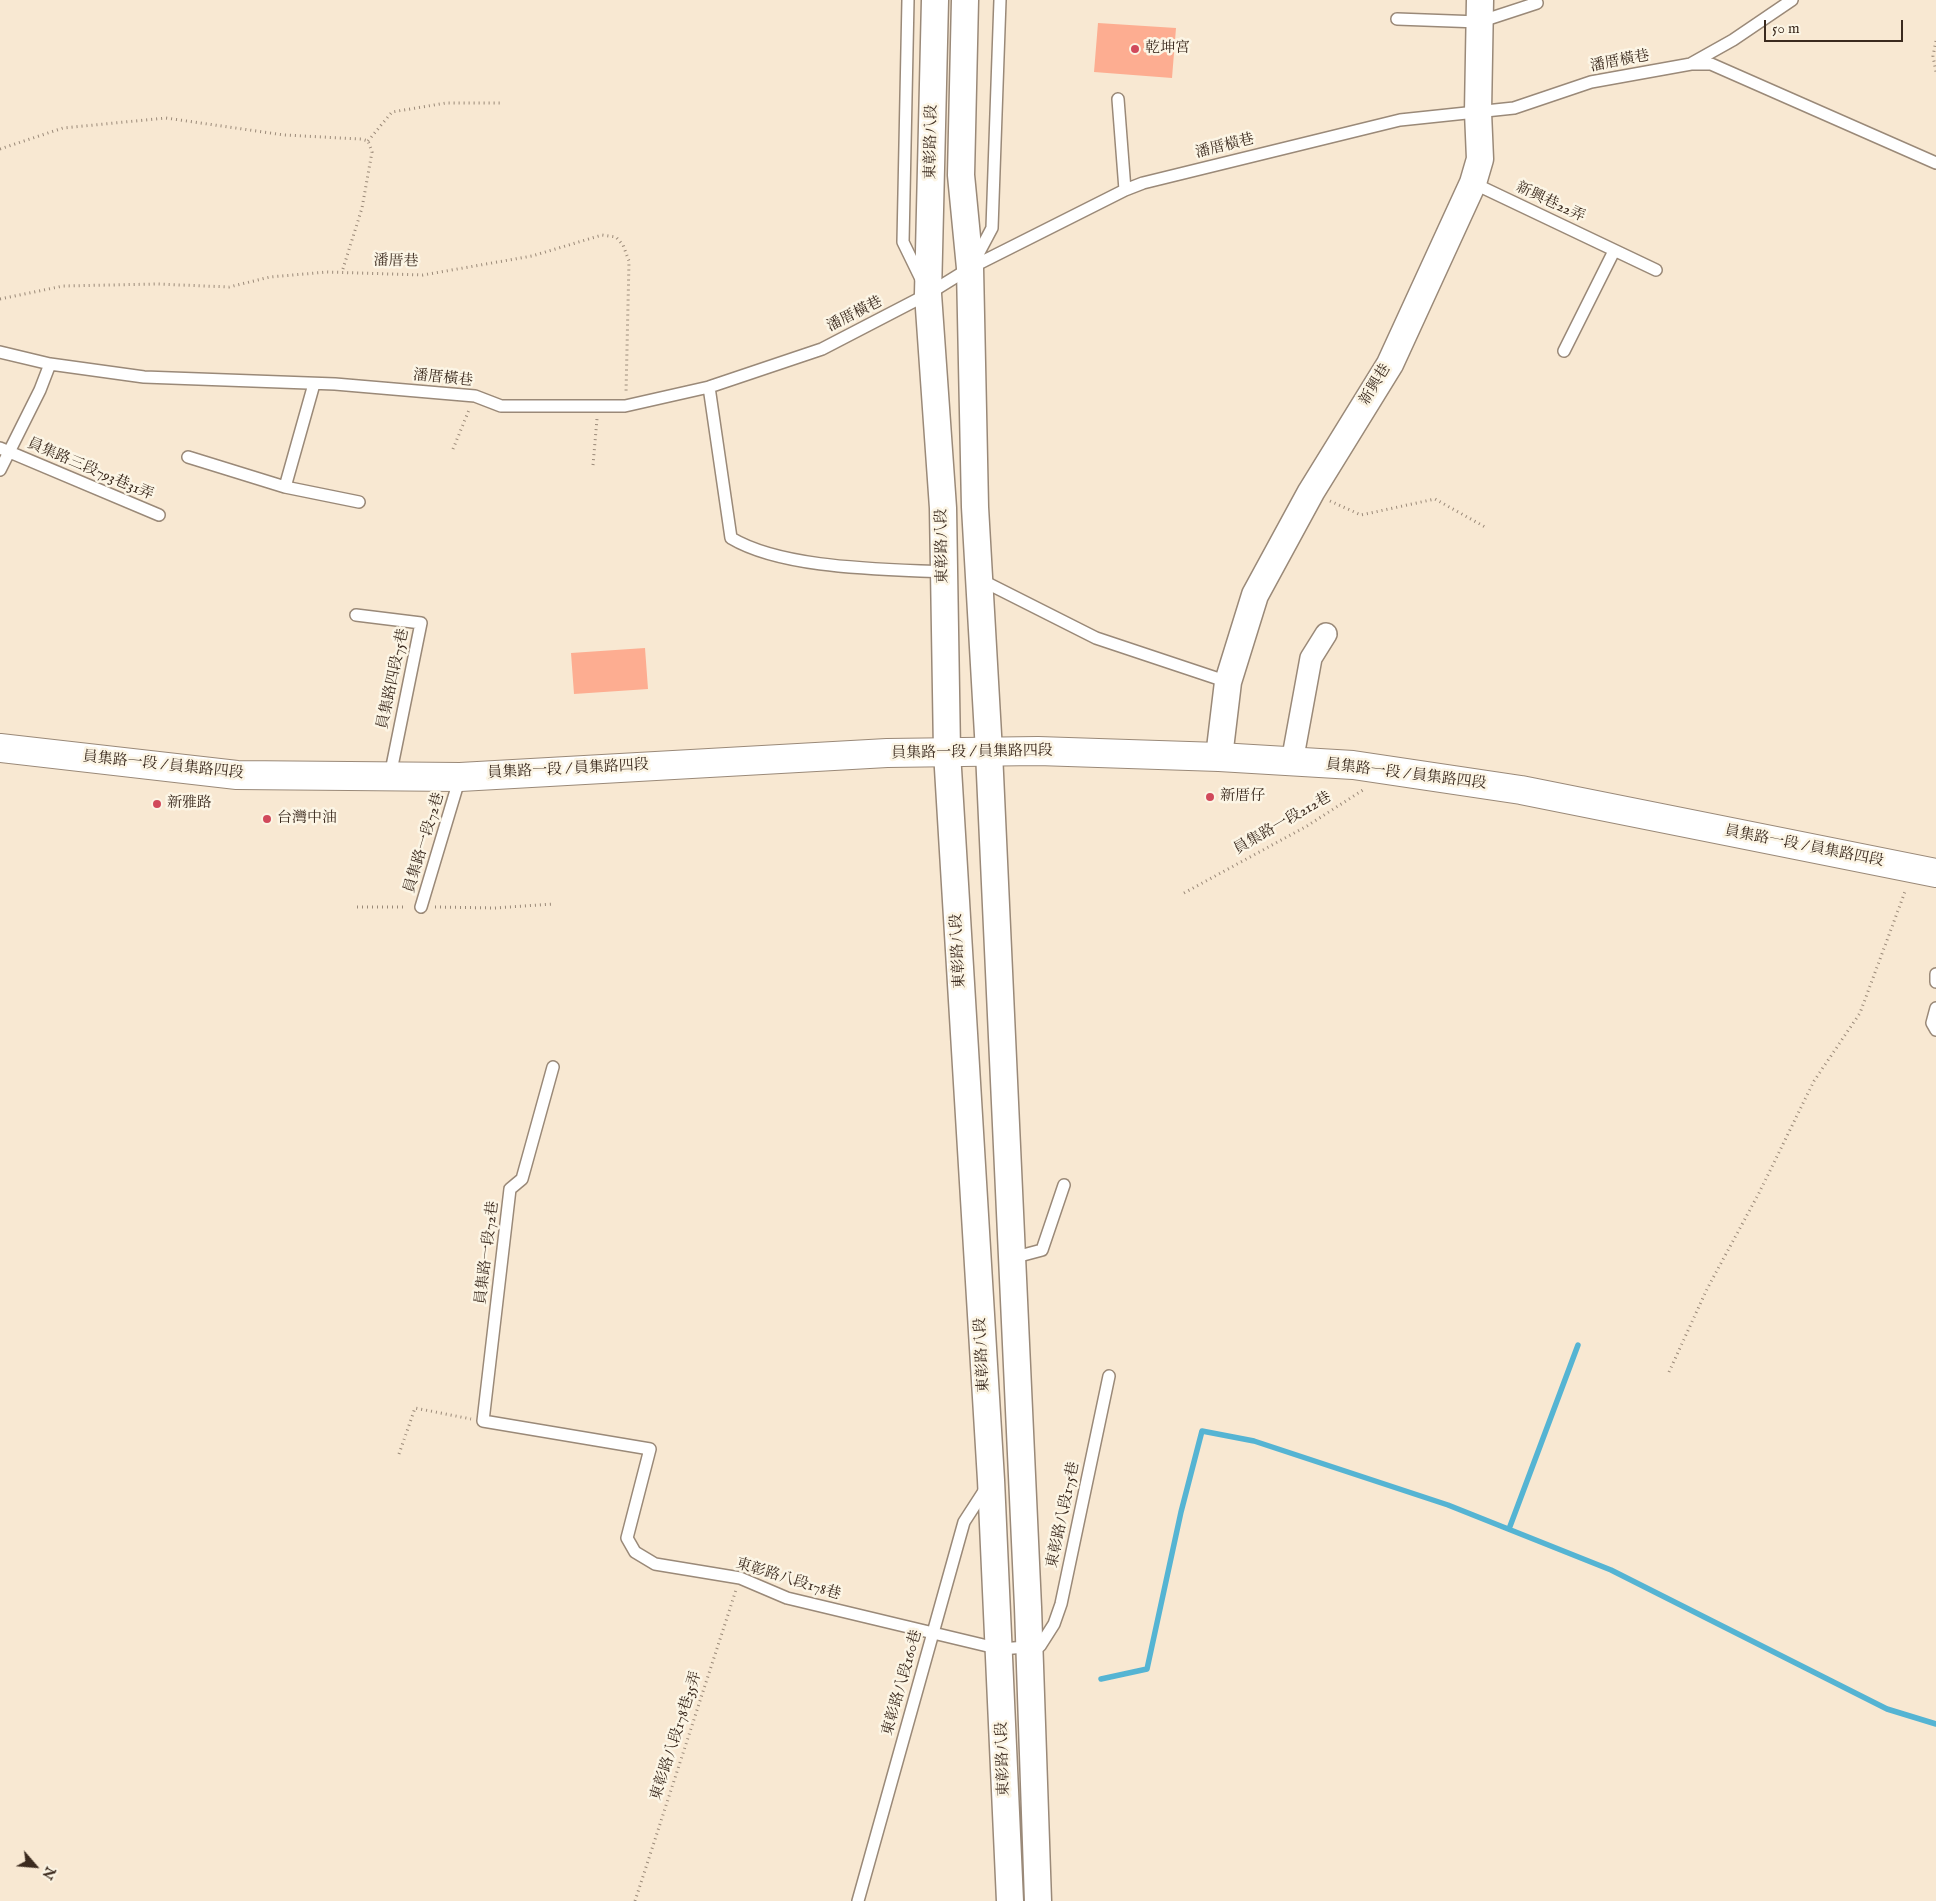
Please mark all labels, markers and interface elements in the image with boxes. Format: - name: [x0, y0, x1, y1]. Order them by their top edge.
- scale bar: [1766, 10, 1905, 42]
- text: 50 m: [1772, 19, 1800, 38]
- place label: 乾坤宮: [1145, 40, 1190, 58]
- marker: 乾坤宮: [1129, 43, 1141, 55]
- street label: 潘厝橫巷: [1589, 47, 1651, 77]
- street label: 東彰路八段: [922, 104, 942, 180]
- street label: 潘厝橫巷: [1194, 131, 1256, 163]
- street label: 新興巷22弄: [1513, 179, 1587, 227]
- street label: 潘厝巷: [373, 253, 419, 271]
- street label: 潘厝橫巷: [824, 293, 886, 337]
- street label: 新興巷: [1357, 361, 1395, 409]
- street label: 潘厝橫巷: [412, 367, 474, 391]
- street label: 員集路三段793巷31弄: [24, 435, 156, 505]
- street label: 東彰路八段: [933, 508, 953, 584]
- street label: 員集路四段75巷: [375, 627, 413, 731]
- street label: 員集路一段 / 員集路四段: [891, 743, 1053, 763]
- street label: 員集路一段 / 員集路四段: [82, 749, 244, 783]
- street label: 員集路一段 / 員集路四段: [1325, 756, 1487, 794]
- street label: 員集路一段 / 員集路四段: [487, 757, 649, 783]
- place label: 新厝仔: [1220, 788, 1265, 806]
- street label: 員集路一段212巷: [1231, 789, 1335, 859]
- street label: 員集路一段72巷: [401, 791, 449, 895]
- marker: 新厝仔: [1204, 791, 1216, 803]
- place label: 新雅路: [167, 795, 212, 813]
- marker: 新雅路: [151, 798, 163, 810]
- place label: 台灣中油: [277, 810, 337, 828]
- marker: 台灣中油: [261, 813, 273, 825]
- street label: 員集路一段 / 員集路四段: [1723, 823, 1885, 871]
- street label: 東彰路八段: [948, 913, 970, 989]
- street label: 員集路一段72巷: [473, 1200, 503, 1306]
- street label: 東彰路八段: [972, 1317, 994, 1393]
- street label: 東彰路八段175巷: [1044, 1460, 1084, 1570]
- street label: 東彰路八段178巷: [733, 1556, 843, 1604]
- street label: 東彰路八段160巷: [879, 1628, 927, 1738]
- street label: 東彰路八段178巷35弄: [648, 1669, 706, 1803]
- street label: 東彰路八段: [994, 1721, 1014, 1797]
- north arrow: [10, 1841, 60, 1891]
- text: N: [38, 1863, 59, 1882]

